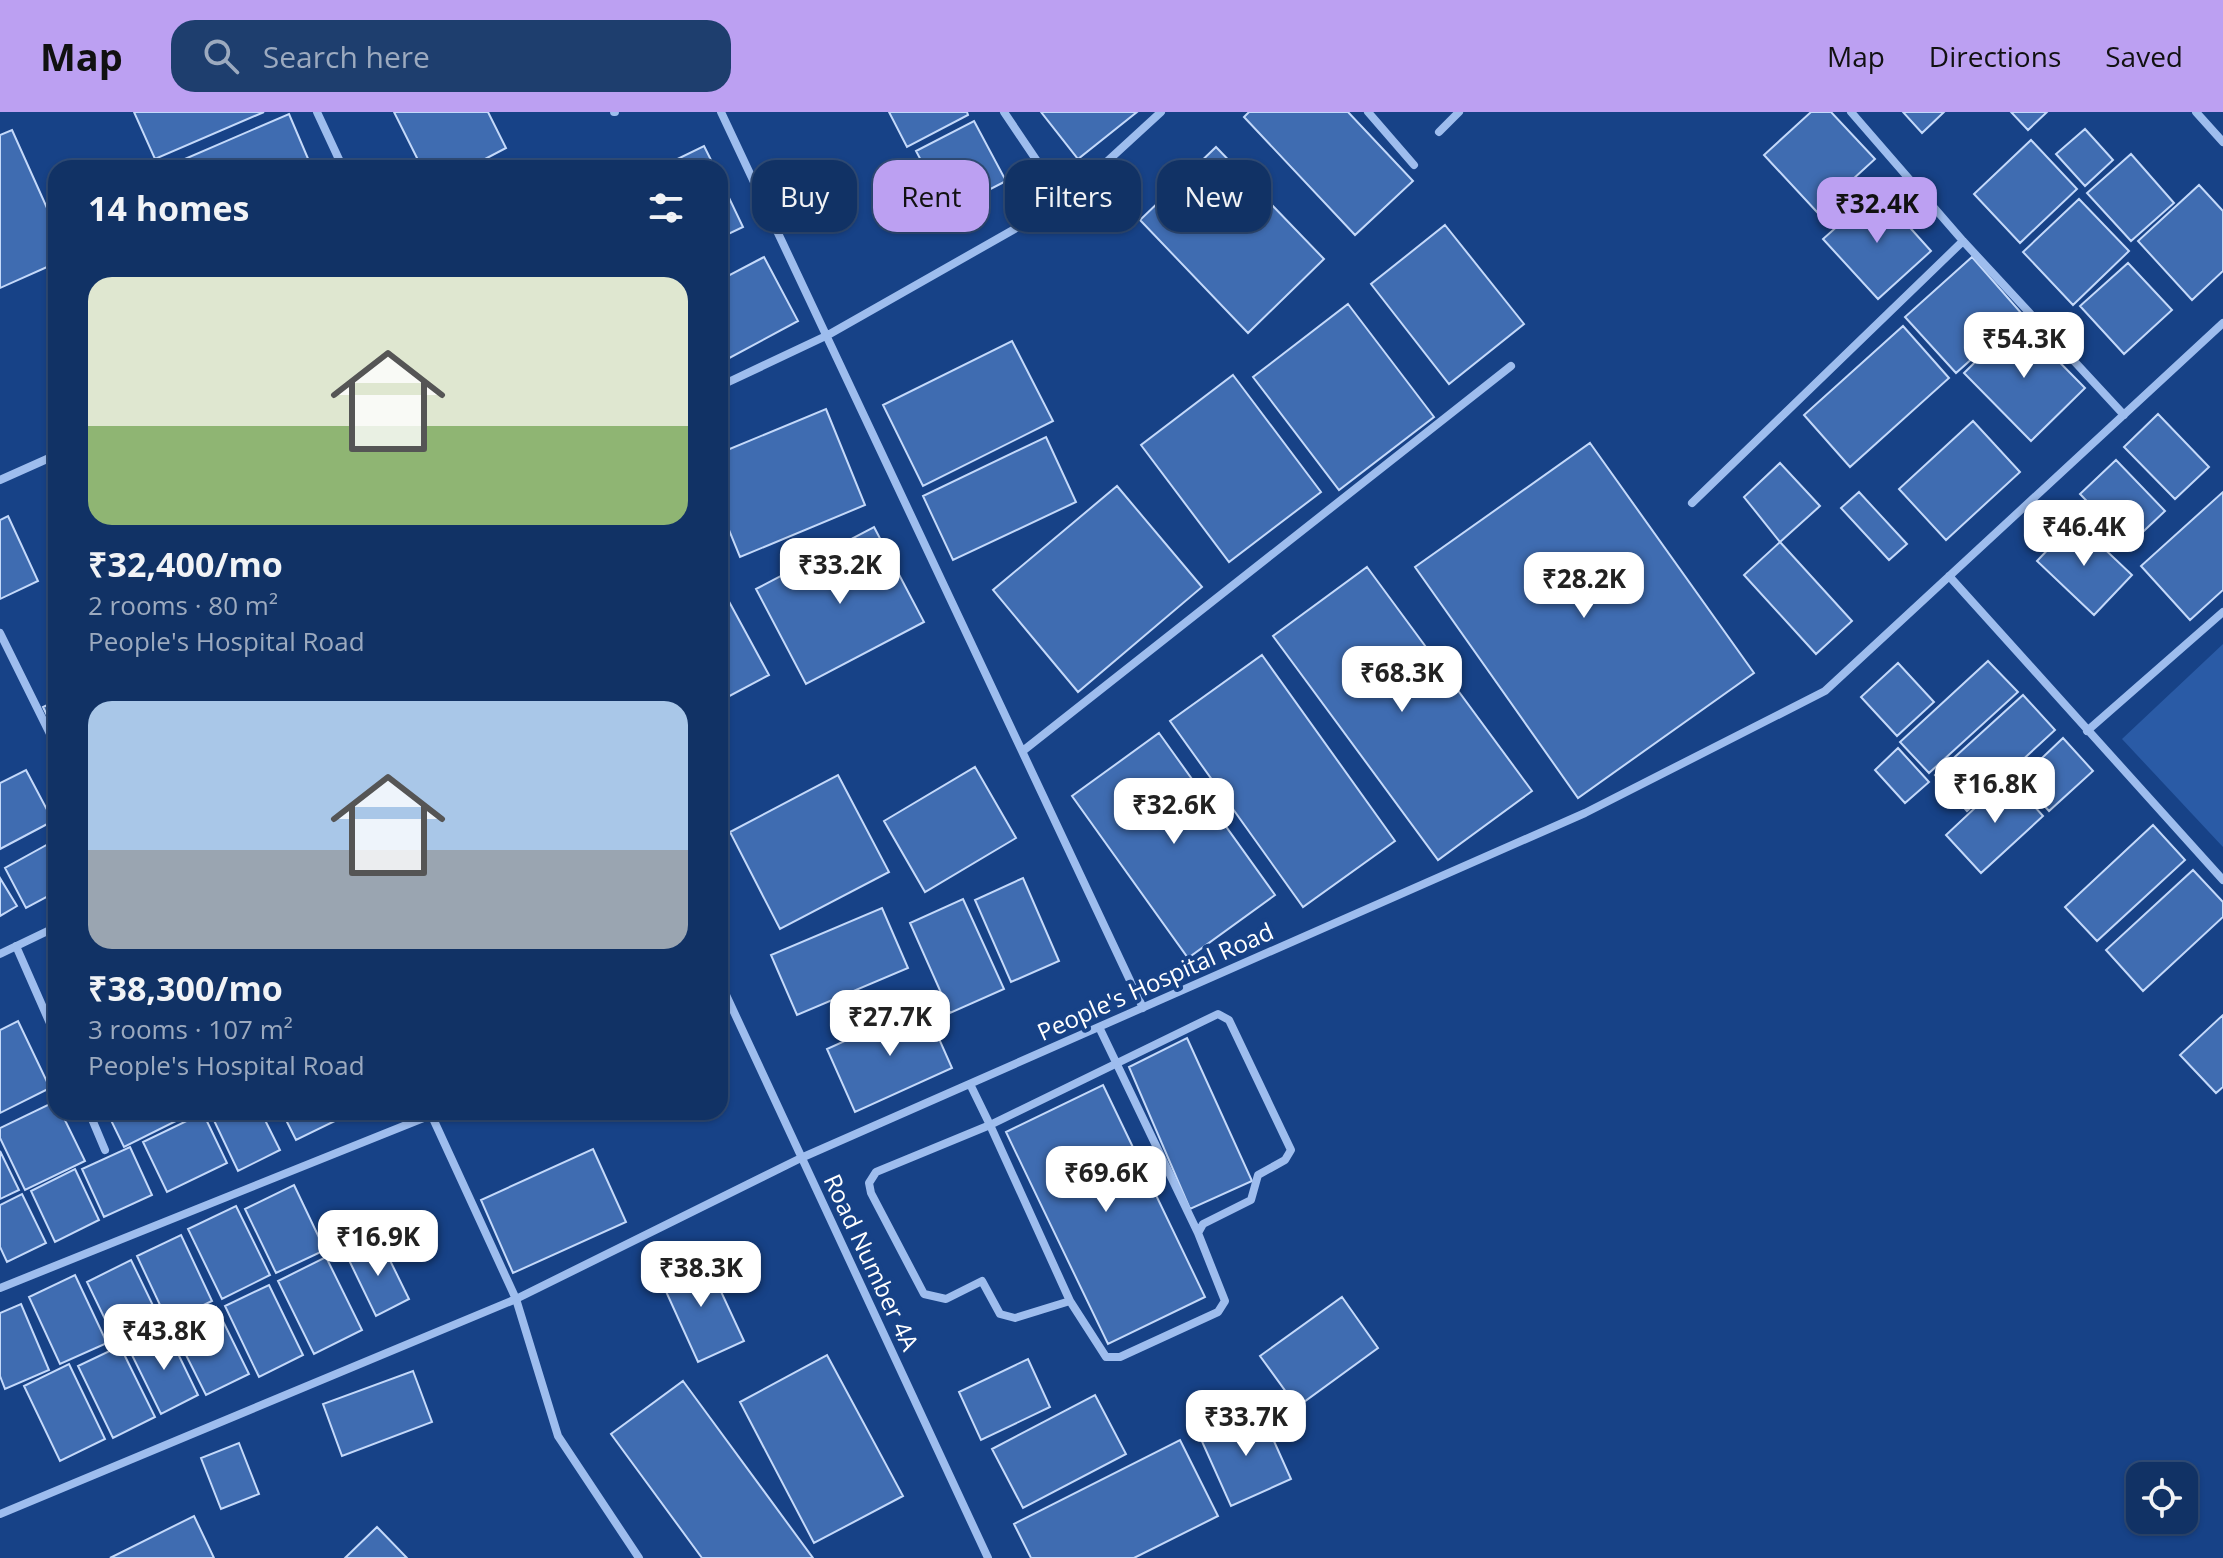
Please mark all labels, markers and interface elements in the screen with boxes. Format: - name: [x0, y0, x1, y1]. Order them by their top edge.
- search box: [171, 20, 731, 92]
- text: Map: [40, 30, 123, 82]
- icon: search: [199, 34, 243, 78]
- text: Search here: [263, 36, 430, 77]
- text: Map: [1827, 37, 1885, 75]
- text: Directions: [1929, 37, 2061, 75]
- text: Saved: [2105, 37, 2183, 75]
- chip: Buy: [752, 160, 857, 232]
- chip: Rent: [873, 160, 989, 232]
- chip: Filters: [1005, 160, 1141, 232]
- chip: New: [1157, 160, 1271, 232]
- pin: ₹32.4K: [1812, 177, 1942, 245]
- text: 14 homes: [88, 185, 249, 231]
- text: ₹32.4K: [1835, 185, 1919, 221]
- icon: filters: [644, 186, 688, 230]
- pin: ₹54.3K: [1959, 312, 2089, 380]
- text: ₹54.3K: [1982, 320, 2066, 356]
- icon: home: [316, 329, 460, 473]
- pin: ₹46.4K: [2019, 500, 2149, 568]
- text: ₹46.4K: [2042, 508, 2126, 544]
- pin: ₹33.2K: [775, 538, 905, 606]
- text: ₹32,400/mo: [88, 541, 283, 587]
- text: ₹33.2K: [798, 546, 882, 582]
- pin: ₹28.2K: [1519, 552, 1649, 620]
- text: ₹28.2K: [1542, 560, 1626, 596]
- text: 2 rooms · 80 m²: [88, 587, 278, 623]
- text: People's Hospital Road: [88, 623, 365, 659]
- pin: ₹68.3K: [1337, 646, 1467, 714]
- text: ₹68.3K: [1360, 654, 1444, 690]
- icon: home: [316, 753, 460, 897]
- pin: ₹16.8K: [1930, 757, 2060, 825]
- text: ₹16.8K: [1953, 765, 2037, 801]
- pin: ₹32.6K: [1109, 778, 1239, 846]
- text: ₹32.6K: [1132, 786, 1216, 822]
- street label: People's Hospital Road: [1032, 914, 1278, 1048]
- text: ₹38,300/mo: [88, 965, 283, 1011]
- pin: ₹27.7K: [825, 990, 955, 1058]
- text: ₹27.7K: [848, 998, 932, 1034]
- text: 3 rooms · 107 m²: [88, 1011, 293, 1047]
- text: People's Hospital Road: [88, 1047, 365, 1083]
- pin: ₹69.6K: [1041, 1146, 1171, 1214]
- text: ₹69.6K: [1064, 1154, 1148, 1190]
- street label: Road Number 4A: [817, 1168, 928, 1357]
- pin: ₹16.9K: [313, 1210, 443, 1278]
- text: ₹16.9K: [336, 1218, 420, 1254]
- pin: ₹38.3K: [636, 1241, 766, 1309]
- text: ₹38.3K: [659, 1249, 743, 1285]
- pin: ₹43.8K: [99, 1304, 229, 1372]
- text: ₹43.8K: [122, 1312, 206, 1348]
- pin: ₹33.7K: [1181, 1390, 1311, 1458]
- text: ₹33.7K: [1204, 1398, 1288, 1434]
- map controls: [2126, 1462, 2198, 1534]
- button: locate: [2126, 1462, 2198, 1534]

